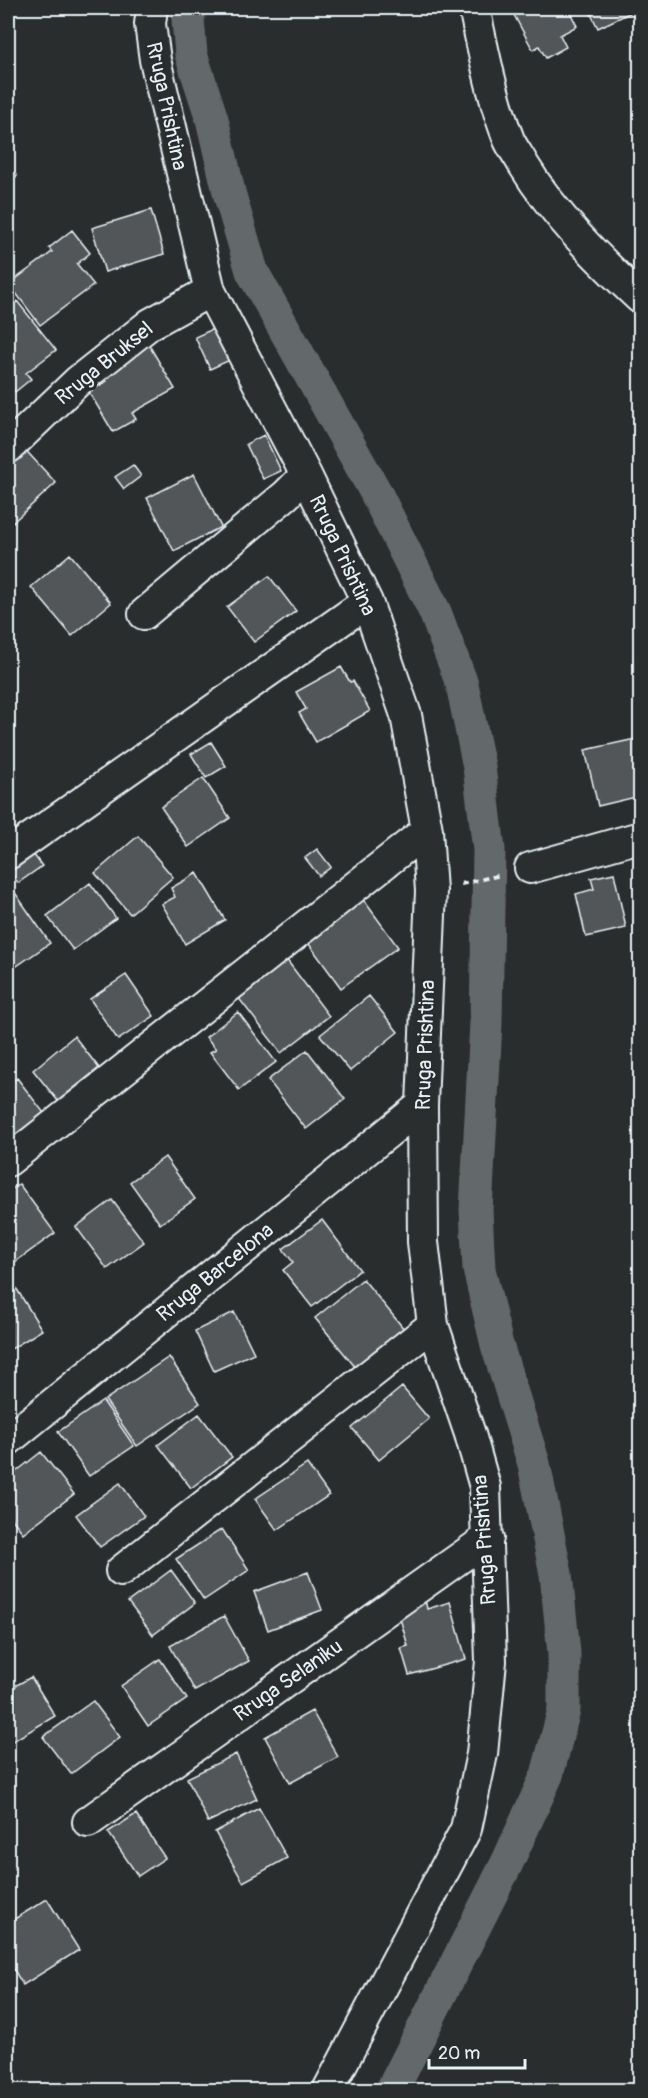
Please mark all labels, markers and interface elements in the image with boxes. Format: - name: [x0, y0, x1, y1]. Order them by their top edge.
- street label: Rruga Prishtina: [140, 40, 193, 173]
- street label: Rruga Bruksel: [50, 316, 159, 411]
- street label: Rruga Prishtina: [303, 490, 382, 620]
- street label: Rruga Prishtina: [410, 979, 441, 1111]
- street label: Rruga Barcelona: [151, 1217, 279, 1328]
- street label: Rruga Prishtina: [466, 1474, 503, 1606]
- street label: Rruga Selaniku: [229, 1633, 348, 1728]
- scale bar: [429, 2032, 525, 2070]
- text: 20 m: [438, 2042, 480, 2065]

